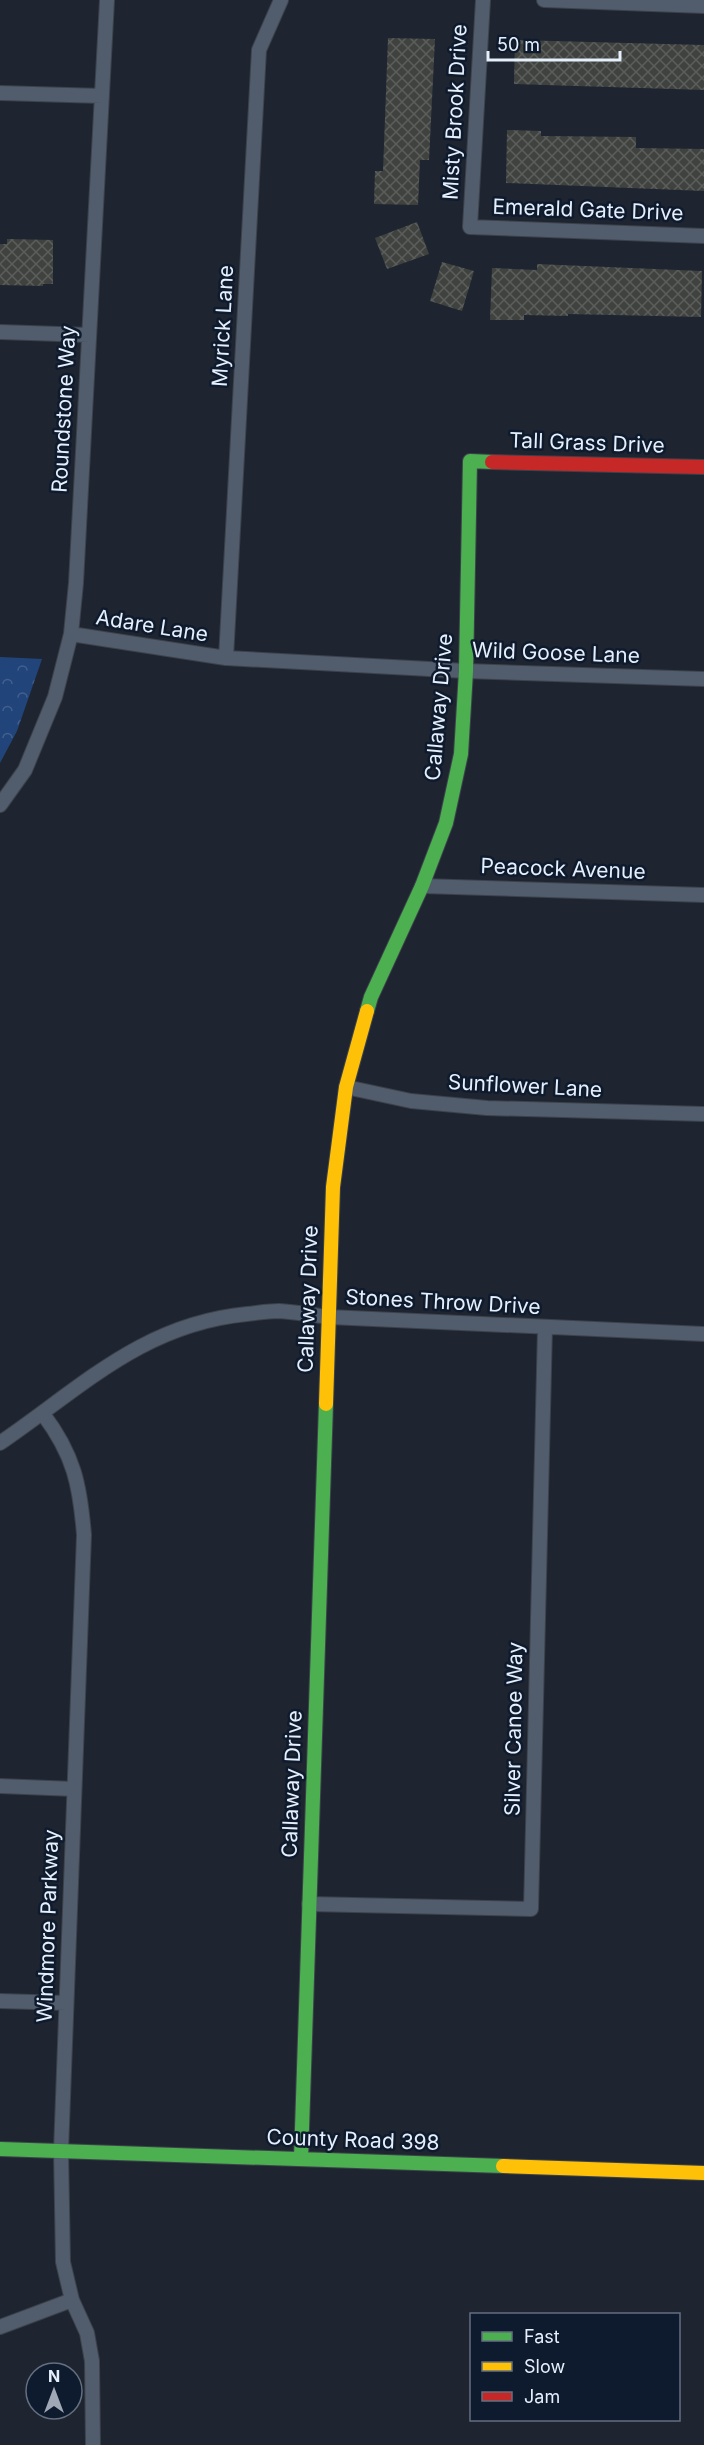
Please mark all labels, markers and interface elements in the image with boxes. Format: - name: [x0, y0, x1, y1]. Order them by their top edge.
- street label: Misty Brook Drive: [437, 23, 472, 201]
- scale bar: [488, 24, 620, 62]
- text: 50 m: [497, 34, 540, 55]
- street label: Emerald Gate Drive: [492, 194, 684, 225]
- street label: Myrick Lane: [207, 264, 238, 388]
- street label: Roundstone Way: [47, 325, 80, 493]
- street label: Tall Grass Drive: [509, 427, 665, 458]
- street label: Adare Lane: [94, 604, 210, 647]
- street label: Callaway Drive: [420, 632, 457, 782]
- street label: Wild Goose Lane: [472, 637, 640, 668]
- street label: Peacock Avenue: [480, 853, 646, 884]
- street label: Sunflower Lane: [447, 1069, 603, 1102]
- street label: Callaway Drive: [292, 1225, 323, 1373]
- street label: Stones Throw Drive: [345, 1284, 541, 1319]
- street label: Silver Canoe Way: [499, 1641, 528, 1816]
- street label: Callaway Drive: [276, 1710, 307, 1858]
- street label: Windmore Parkway: [32, 1829, 63, 2023]
- street label: County Road 398: [266, 2124, 440, 2155]
- legend: [470, 2313, 680, 2421]
- text: Fast: [524, 2326, 560, 2347]
- text: Slow: [524, 2356, 565, 2377]
- north arrow: [24, 2361, 84, 2421]
- text: N: [48, 2366, 60, 2386]
- text: Jam: [524, 2386, 560, 2407]

